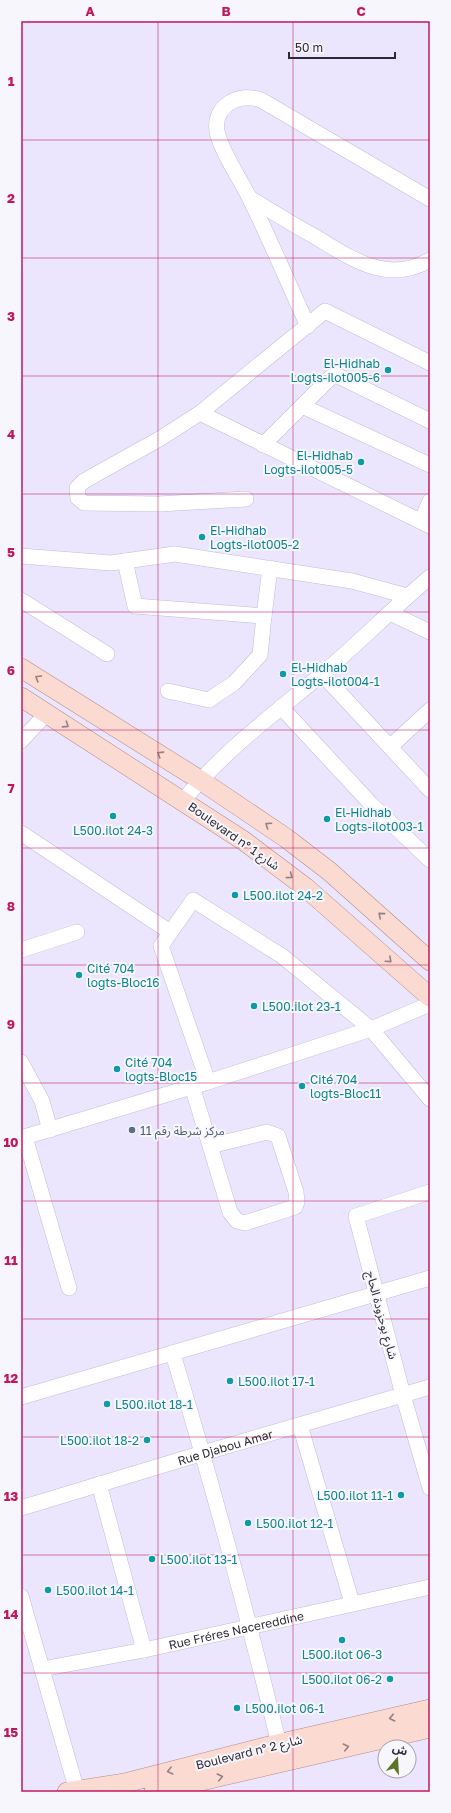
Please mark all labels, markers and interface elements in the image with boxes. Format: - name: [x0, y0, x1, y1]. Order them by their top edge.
- text: A: [85, 3, 95, 19]
- text: B: [221, 3, 231, 19]
- text: C: [356, 3, 366, 19]
- scale bar: [289, 34, 395, 60]
- text: 50 m: [295, 40, 323, 55]
- text: 1: [8, 73, 15, 89]
- text: 2: [7, 190, 15, 206]
- text: 3: [7, 308, 15, 324]
- place label: El-Hidhab Logts-ilot005-6: [290, 356, 380, 385]
- marker: El-Hidhab Logts-ilot005-6: [383, 365, 393, 375]
- text: 4: [7, 426, 15, 442]
- place label: El-Hidhab Logts-ilot005-5: [264, 448, 353, 477]
- marker: El-Hidhab Logts-ilot005-5: [356, 457, 366, 467]
- place label: El-Hidhab Logts-ilot005-2: [210, 523, 299, 552]
- marker: El-Hidhab Logts-ilot005-2: [197, 532, 207, 542]
- text: 5: [7, 544, 15, 560]
- place label: El-Hidhab Logts-ilot004-1: [291, 660, 380, 689]
- text: 6: [7, 662, 15, 678]
- marker: El-Hidhab Logts-ilot004-1: [278, 669, 288, 679]
- one-way arrow: [35, 675, 42, 682]
- one-way arrow: [62, 720, 69, 728]
- one-way arrow: [157, 752, 164, 759]
- text: 7: [7, 780, 15, 796]
- street label: Boulevard n° شارع 1: [184, 799, 283, 875]
- place label: El-Hidhab Logts-ilot003-1: [335, 805, 423, 834]
- marker: L500.ilot 24-3: [108, 811, 118, 821]
- marker: El-Hidhab Logts-ilot003-1: [322, 814, 332, 824]
- place label: L500.ilot 24-3: [73, 823, 153, 838]
- one-way arrow: [265, 823, 272, 830]
- one-way arrow: [286, 871, 293, 878]
- place label: L500.ilot 24-2: [243, 888, 323, 903]
- marker: L500.ilot 24-2: [230, 890, 240, 900]
- text: 8: [7, 898, 15, 914]
- one-way arrow: [378, 913, 385, 920]
- one-way arrow: [384, 955, 391, 962]
- place label: Cité 704 logts-Bloc16: [87, 961, 160, 990]
- marker: Cité 704 logts-Bloc16: [74, 970, 84, 980]
- place label: L500.ilot 23-1: [262, 999, 341, 1014]
- marker: L500.ilot 23-1: [249, 1001, 259, 1011]
- text: 9: [7, 1016, 15, 1032]
- place label: Cité 704 logts-Bloc15: [125, 1055, 197, 1084]
- marker: Cité 704 logts-Bloc15: [112, 1064, 122, 1074]
- place label: Cité 704 logts-Bloc11: [310, 1072, 381, 1101]
- marker: Cité 704 logts-Bloc11: [297, 1081, 307, 1091]
- place label: مركز شرطة رقم 11: [140, 1123, 225, 1140]
- marker: مركز شرطة رقم 11: [127, 1125, 137, 1135]
- text: 10: [3, 1134, 19, 1150]
- text: 11: [4, 1252, 18, 1268]
- street label: شارع بوحزودة الحاج: [361, 1269, 401, 1361]
- text: 12: [4, 1370, 18, 1386]
- place label: L500.ilot 17-1: [238, 1374, 315, 1389]
- marker: L500.ilot 17-1: [225, 1376, 235, 1386]
- place label: L500.ilot 18-1: [115, 1397, 193, 1412]
- marker: L500.ilot 18-1: [102, 1399, 112, 1409]
- street label: Rue Djabou Amar: [176, 1426, 275, 1468]
- place label: L500.ilot 18-2: [60, 1433, 139, 1448]
- marker: L500.ilot 18-2: [142, 1435, 152, 1445]
- text: 13: [4, 1488, 18, 1504]
- place label: L500.ilot 11-1: [317, 1488, 393, 1503]
- marker: L500.ilot 11-1: [396, 1490, 406, 1500]
- place label: L500.ilot 12-1: [256, 1516, 334, 1531]
- marker: L500.ilot 12-1: [243, 1518, 253, 1528]
- place label: L500.ilot 13-1: [160, 1552, 238, 1567]
- marker: L500.ilot 13-1: [147, 1554, 157, 1564]
- place label: L500.ilot 14-1: [56, 1583, 134, 1598]
- marker: L500.ilot 14-1: [43, 1585, 53, 1595]
- text: 14: [4, 1606, 18, 1622]
- street label: Rue Fréres Nacereddine: [167, 1608, 305, 1652]
- marker: L500.ilot 06-3: [337, 1635, 347, 1645]
- place label: L500.ilot 06-3: [302, 1647, 382, 1662]
- place label: L500.ilot 06-2: [302, 1672, 382, 1687]
- marker: L500.ilot 06-2: [385, 1674, 395, 1684]
- place label: L500.ilot 06-1: [245, 1701, 324, 1716]
- marker: L500.ilot 06-1: [232, 1703, 242, 1713]
- one-way arrow: [389, 1713, 395, 1721]
- text: 15: [4, 1724, 18, 1740]
- street label: Boulevard n° شارع 2: [194, 1731, 304, 1774]
- north arrow: [377, 1739, 417, 1779]
- text: ش: [391, 1741, 409, 1758]
- one-way arrow: [342, 1743, 349, 1752]
- one-way arrow: [167, 1766, 174, 1775]
- one-way arrow: [216, 1773, 223, 1781]

